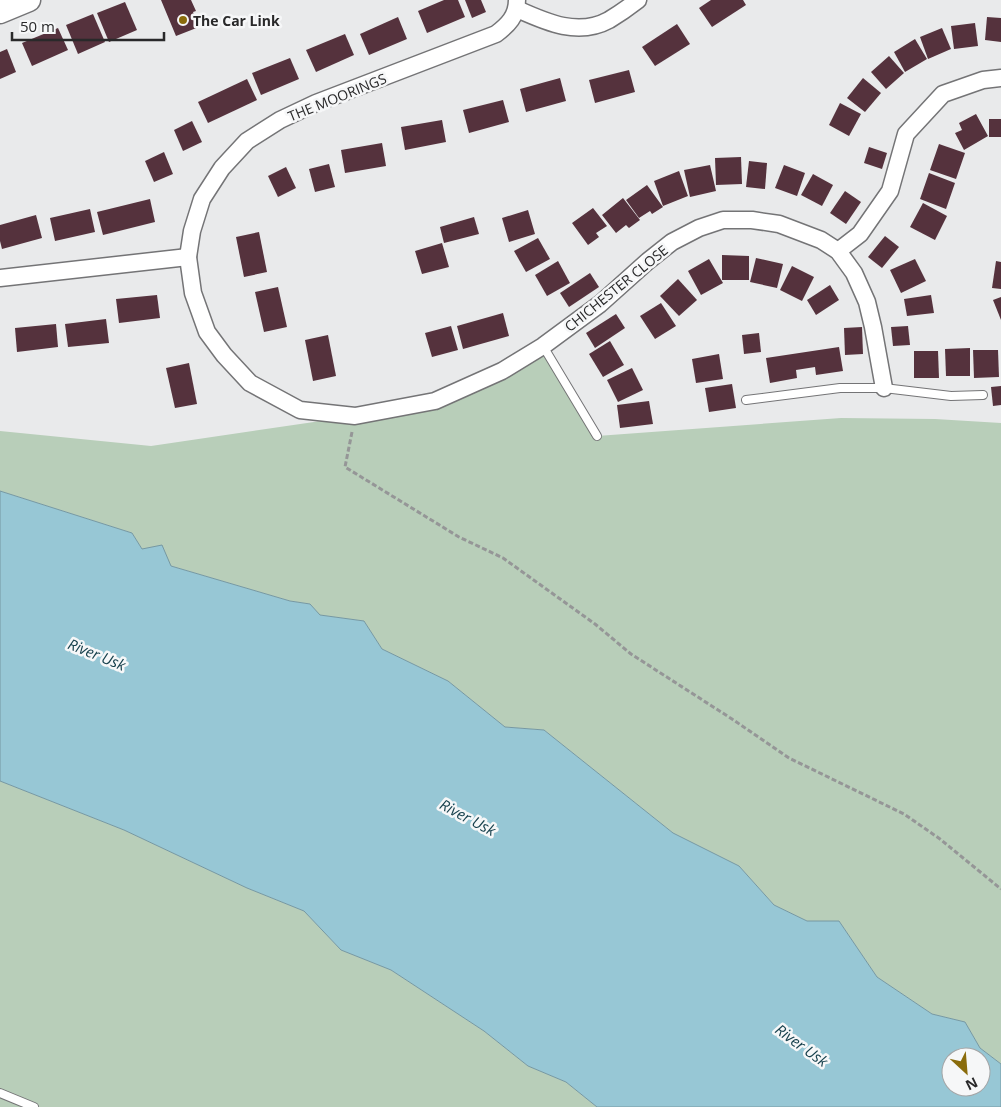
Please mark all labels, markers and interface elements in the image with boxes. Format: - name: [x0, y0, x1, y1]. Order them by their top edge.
- scale bar: [12, 10, 165, 42]
- place label: The Car Link: [193, 11, 280, 30]
- marker: The Car Link: [177, 14, 189, 26]
- text: 50 m: [20, 16, 55, 36]
- street label: THE MOORINGS: [285, 69, 389, 125]
- street label: CHICHESTER CLOSE: [560, 240, 672, 336]
- water label: River Usk: [65, 633, 129, 675]
- water label: River Usk: [437, 794, 500, 840]
- water label: River Usk: [772, 1019, 833, 1071]
- north arrow: [941, 1047, 991, 1097]
- text: N: [963, 1073, 981, 1095]

